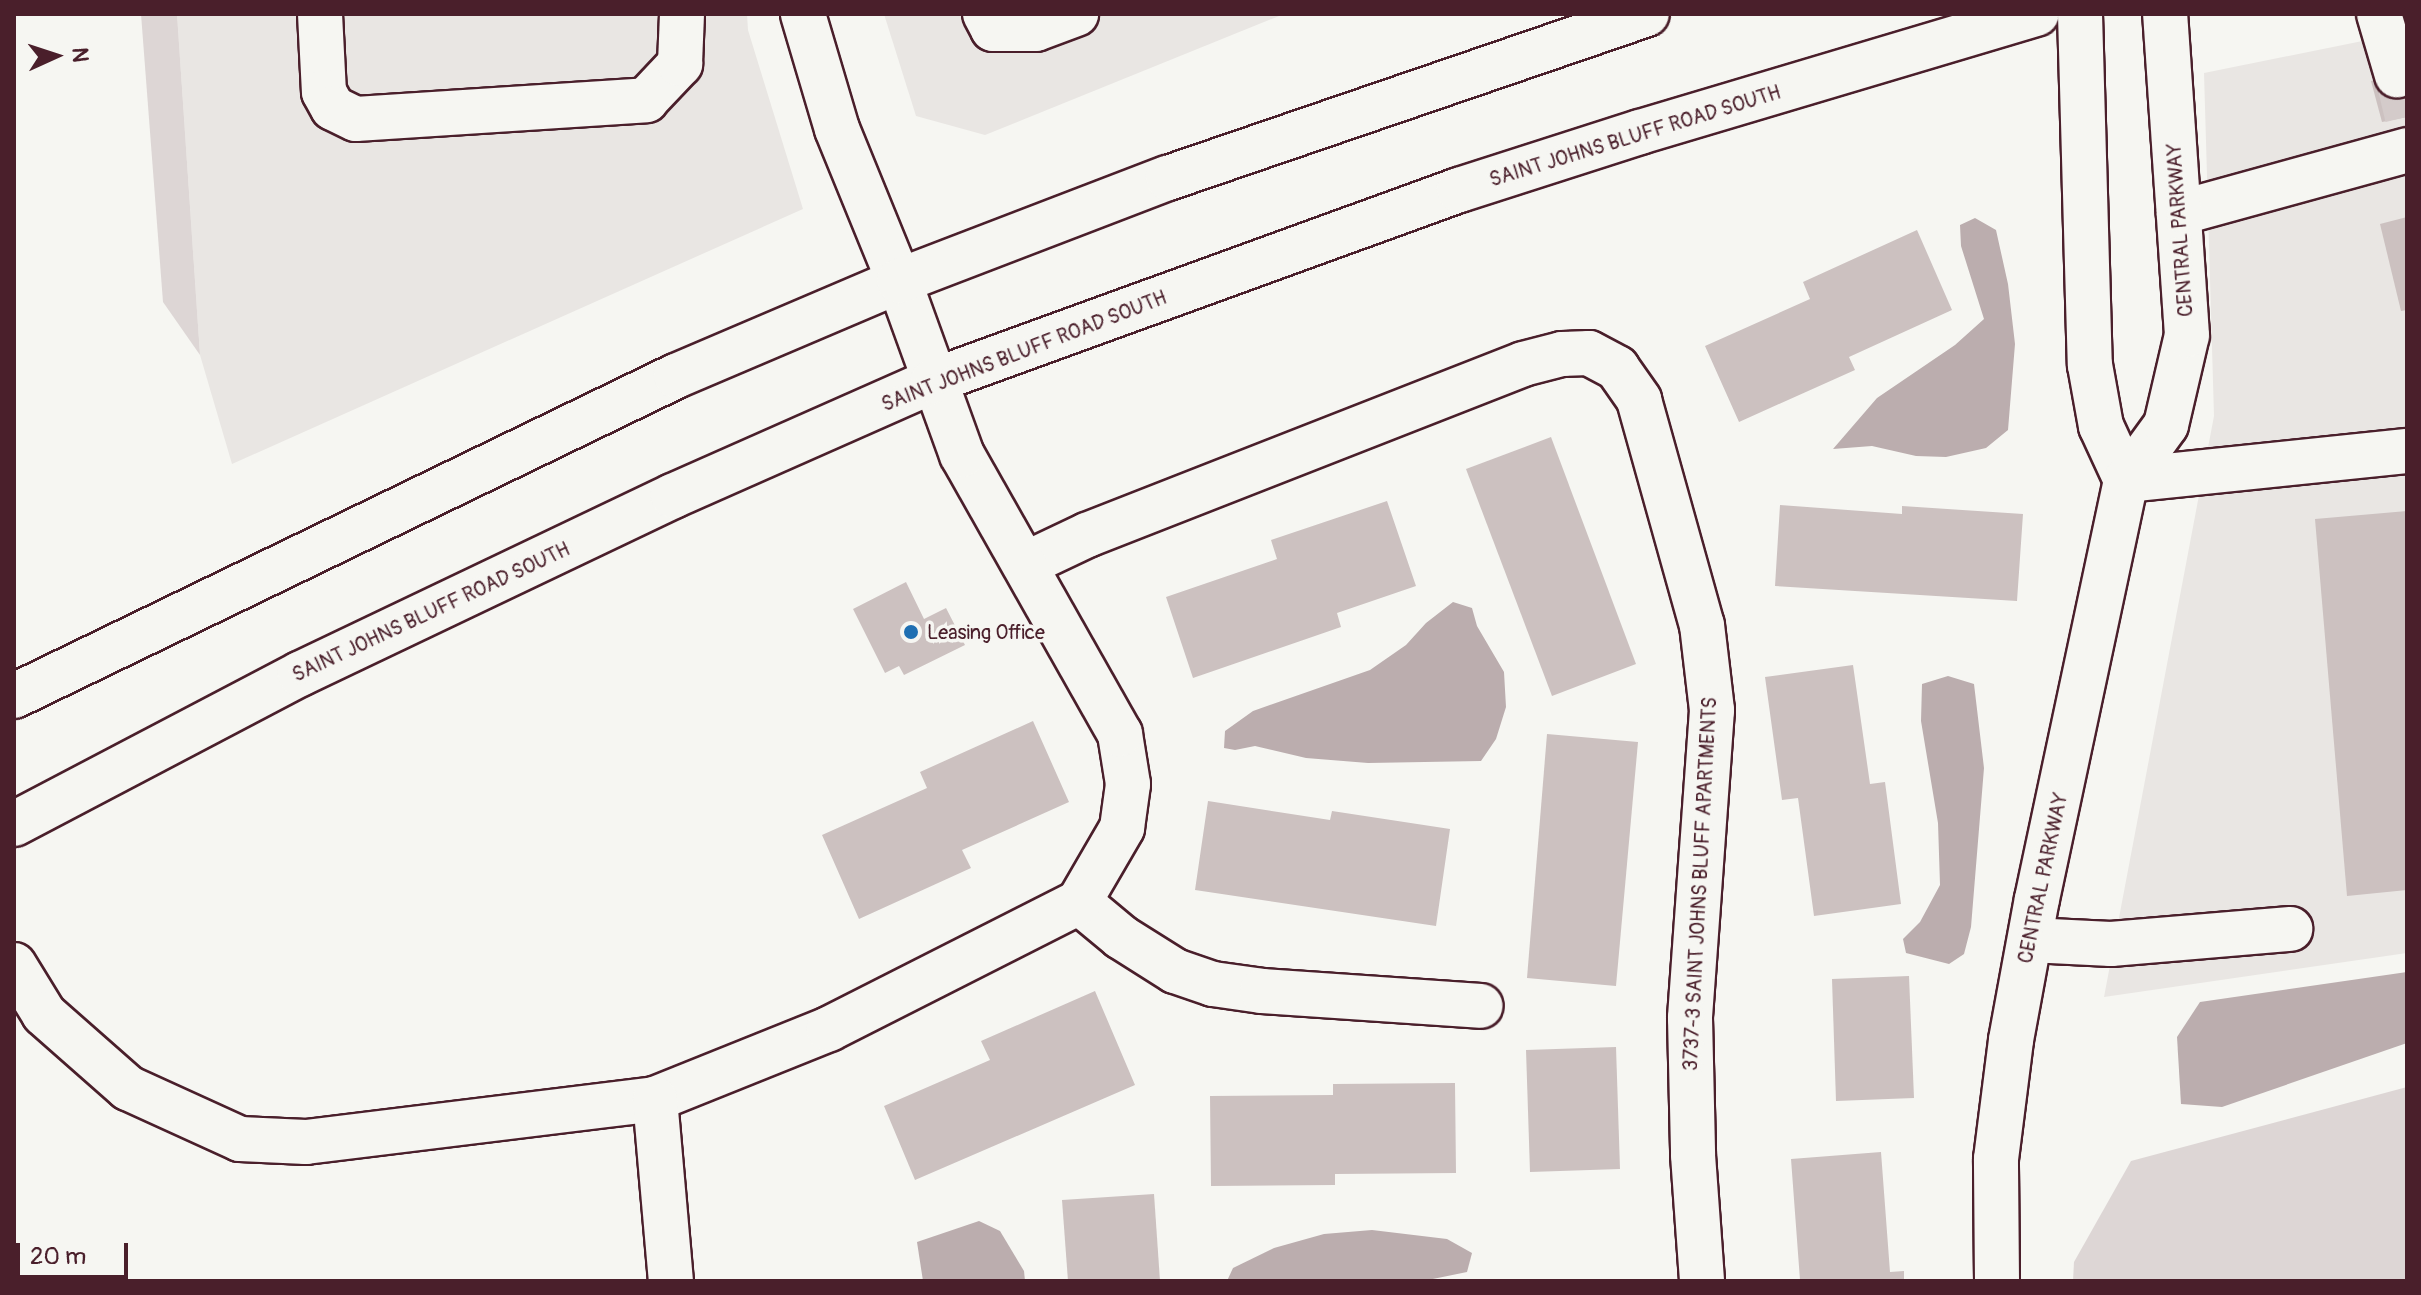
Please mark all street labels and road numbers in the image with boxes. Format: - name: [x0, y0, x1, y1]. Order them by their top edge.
- street label: SAINT JOHNS BLUFF ROAD SOUTH: [1486, 80, 1784, 192]
- street label: CENTRAL PARKWAY: [2162, 142, 2198, 318]
- street label: SAINT JOHNS BLUFF ROAD SOUTH: [878, 285, 1170, 417]
- street label: SAINT JOHNS BLUFF ROAD SOUTH: [288, 537, 574, 687]
- street label: 3737-3 SAINT JOHNS BLUFF APARTMENTS: [1678, 696, 1722, 1072]
- street label: CENTRAL PARKWAY: [2013, 790, 2073, 966]

